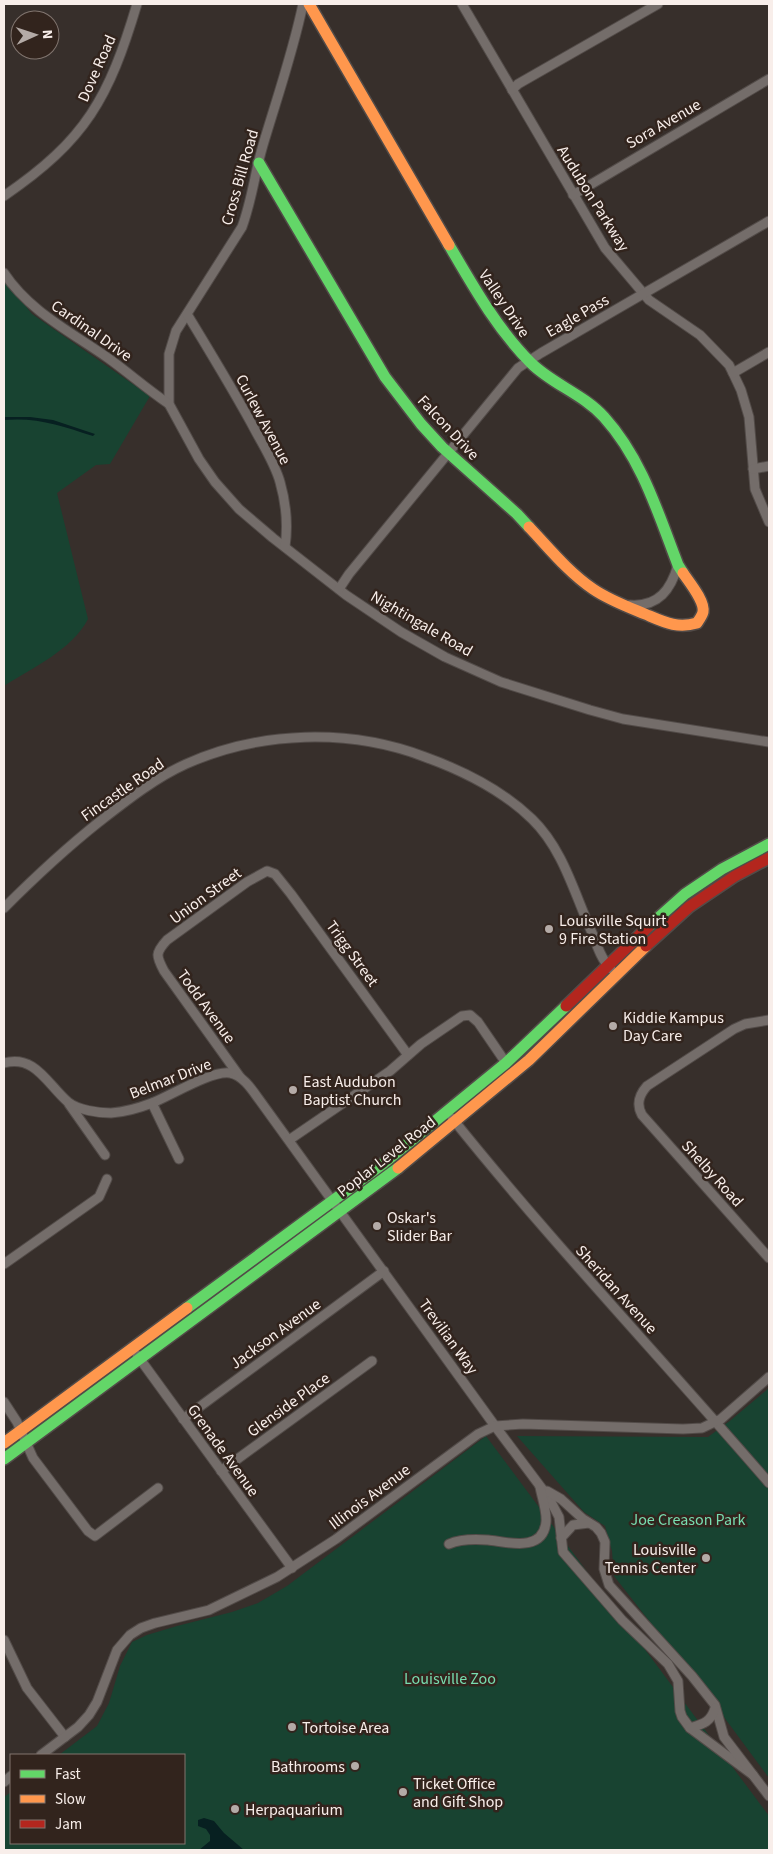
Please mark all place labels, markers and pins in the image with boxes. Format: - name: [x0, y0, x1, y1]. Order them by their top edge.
- place label: Louisville Squirt 9 Fire Station: [559, 910, 667, 950]
- marker: Louisville Squirt 9 Fire Station: [543, 923, 555, 935]
- place label: Kiddie Kampus Day Care: [623, 1007, 724, 1047]
- marker: Kiddie Kampus Day Care: [607, 1020, 619, 1032]
- place label: East Audubon Baptist Church: [303, 1071, 401, 1111]
- marker: East Audubon Baptist Church: [287, 1084, 299, 1096]
- place label: Oskar's Slider Bar: [387, 1207, 453, 1247]
- marker: Oskar's Slider Bar: [371, 1220, 383, 1232]
- place label: Louisville Tennis Center: [605, 1539, 696, 1579]
- marker: Louisville Tennis Center: [700, 1552, 712, 1564]
- place label: Tortoise Area: [302, 1717, 389, 1739]
- marker: Tortoise Area: [286, 1721, 298, 1733]
- place label: Bathrooms: [271, 1756, 345, 1778]
- marker: Bathrooms: [349, 1760, 361, 1772]
- place label: Ticket Office and Gift Shop: [413, 1773, 503, 1813]
- marker: Ticket Office and Gift Shop: [397, 1786, 409, 1798]
- place label: Herpaquarium: [245, 1799, 343, 1821]
- marker: Herpaquarium: [229, 1803, 241, 1815]

